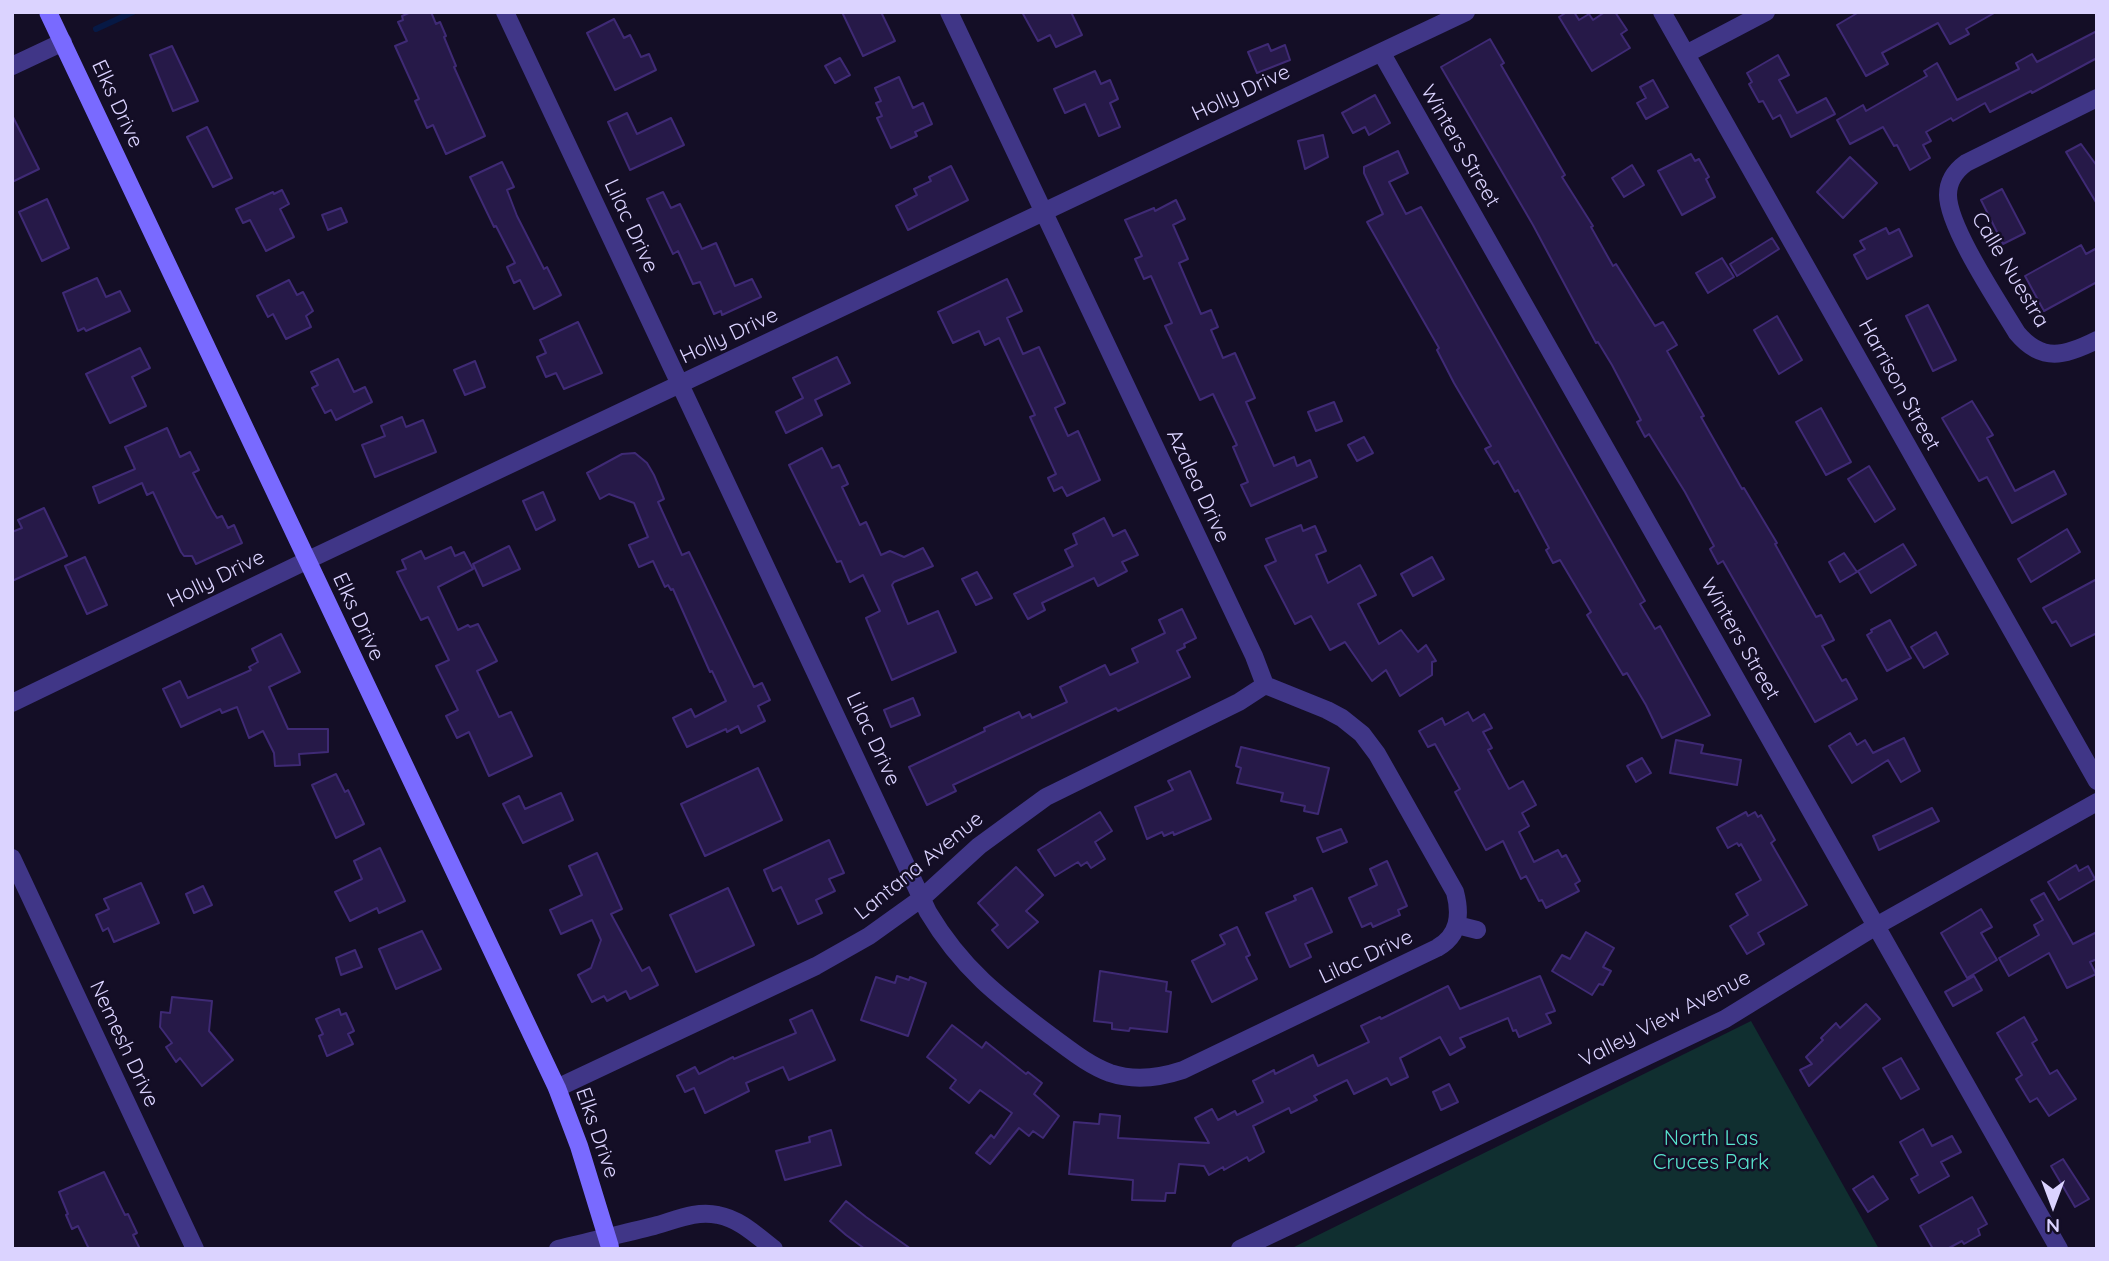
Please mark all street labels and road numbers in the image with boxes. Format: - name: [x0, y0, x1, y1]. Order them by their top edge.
- street label: Elks Drive: [86, 56, 148, 152]
- street label: Holly Drive: [1188, 59, 1294, 127]
- street label: Winters Street: [1415, 80, 1505, 212]
- street label: Lilac Drive: [598, 175, 664, 277]
- street label: Calle Nuestra: [1966, 208, 2054, 332]
- street label: Holly Drive: [676, 302, 782, 370]
- street label: Harrison Street: [1853, 315, 1945, 455]
- street label: Azalea Drive: [1161, 425, 1235, 547]
- street label: Holly Drive: [163, 545, 269, 613]
- street label: Elks Drive: [327, 569, 389, 665]
- street label: Winters Street: [1695, 573, 1785, 705]
- street label: Lilac Drive: [840, 688, 906, 790]
- street label: Lantana Avenue: [850, 806, 988, 926]
- street label: Lilac Drive: [1315, 924, 1417, 990]
- street label: Valley View Avenue: [1575, 965, 1755, 1073]
- street label: Nemesh Drive: [84, 977, 164, 1111]
- street label: Elks Drive: [570, 1084, 624, 1182]

